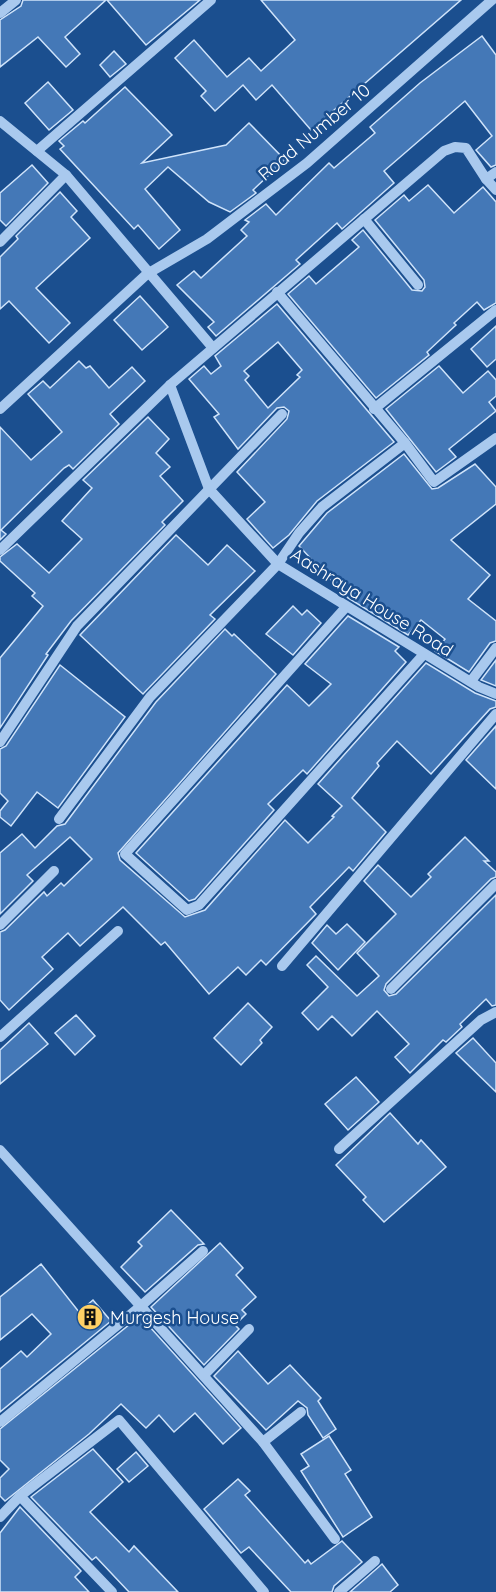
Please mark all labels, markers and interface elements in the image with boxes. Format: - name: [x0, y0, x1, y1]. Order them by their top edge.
- street label: Road Number 10: [253, 78, 375, 186]
- street label: Aashraya House Road: [286, 543, 458, 661]
- building icon: Murgesh House: [75, 1302, 105, 1332]
- place label: Murgesh House: [110, 1306, 239, 1329]

